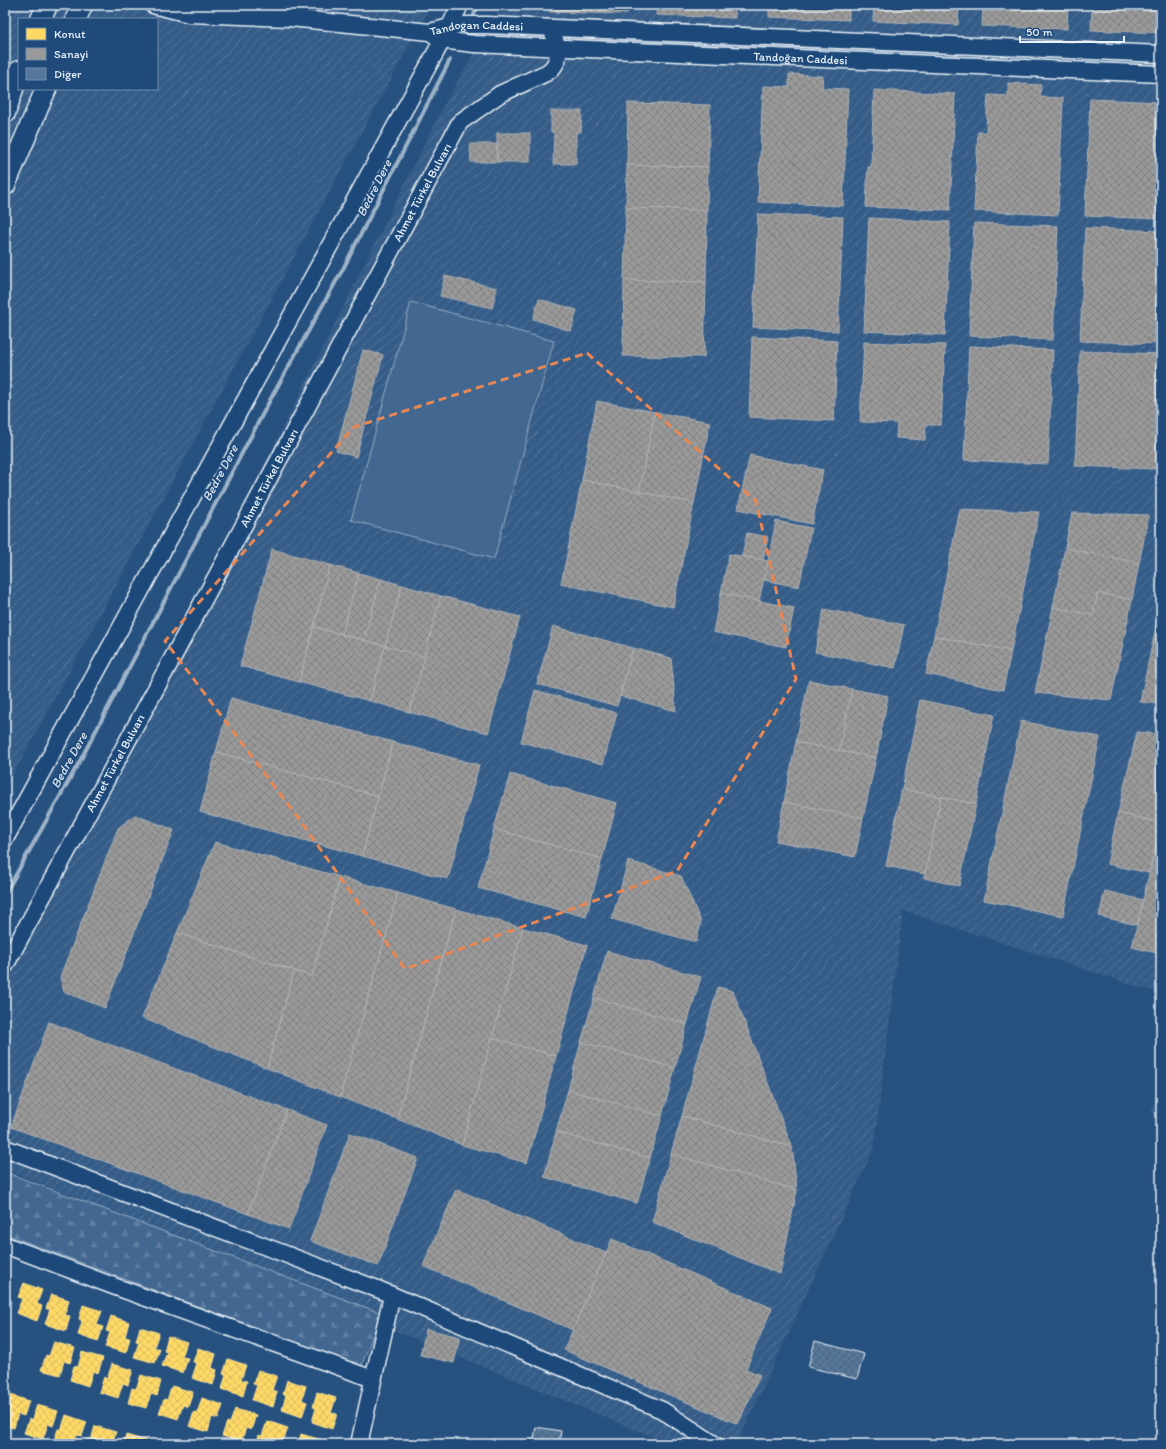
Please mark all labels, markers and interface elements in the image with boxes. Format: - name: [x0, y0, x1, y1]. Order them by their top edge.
- legend: [18, 18, 158, 90]
- street label: Tandoğan Caddesi: [428, 18, 524, 39]
- scale bar: [1020, 18, 1124, 44]
- text: 50 m: [1026, 25, 1052, 39]
- text: Konut: [54, 27, 86, 41]
- text: Sanayi: [54, 47, 88, 61]
- street label: Tandoğan Caddesi: [753, 49, 848, 67]
- text: Diğer: [54, 67, 82, 81]
- street label: Ahmet Türkel Bulvarı: [390, 141, 454, 244]
- water label: Bedre Dere: [353, 156, 395, 219]
- street label: Ahmet Türkel Bulvarı: [237, 426, 301, 529]
- water label: Bedre Dere: [199, 442, 241, 504]
- street label: Ahmet Türkel Bulvarı: [83, 712, 148, 814]
- water label: Bedre Dere: [47, 729, 91, 791]

